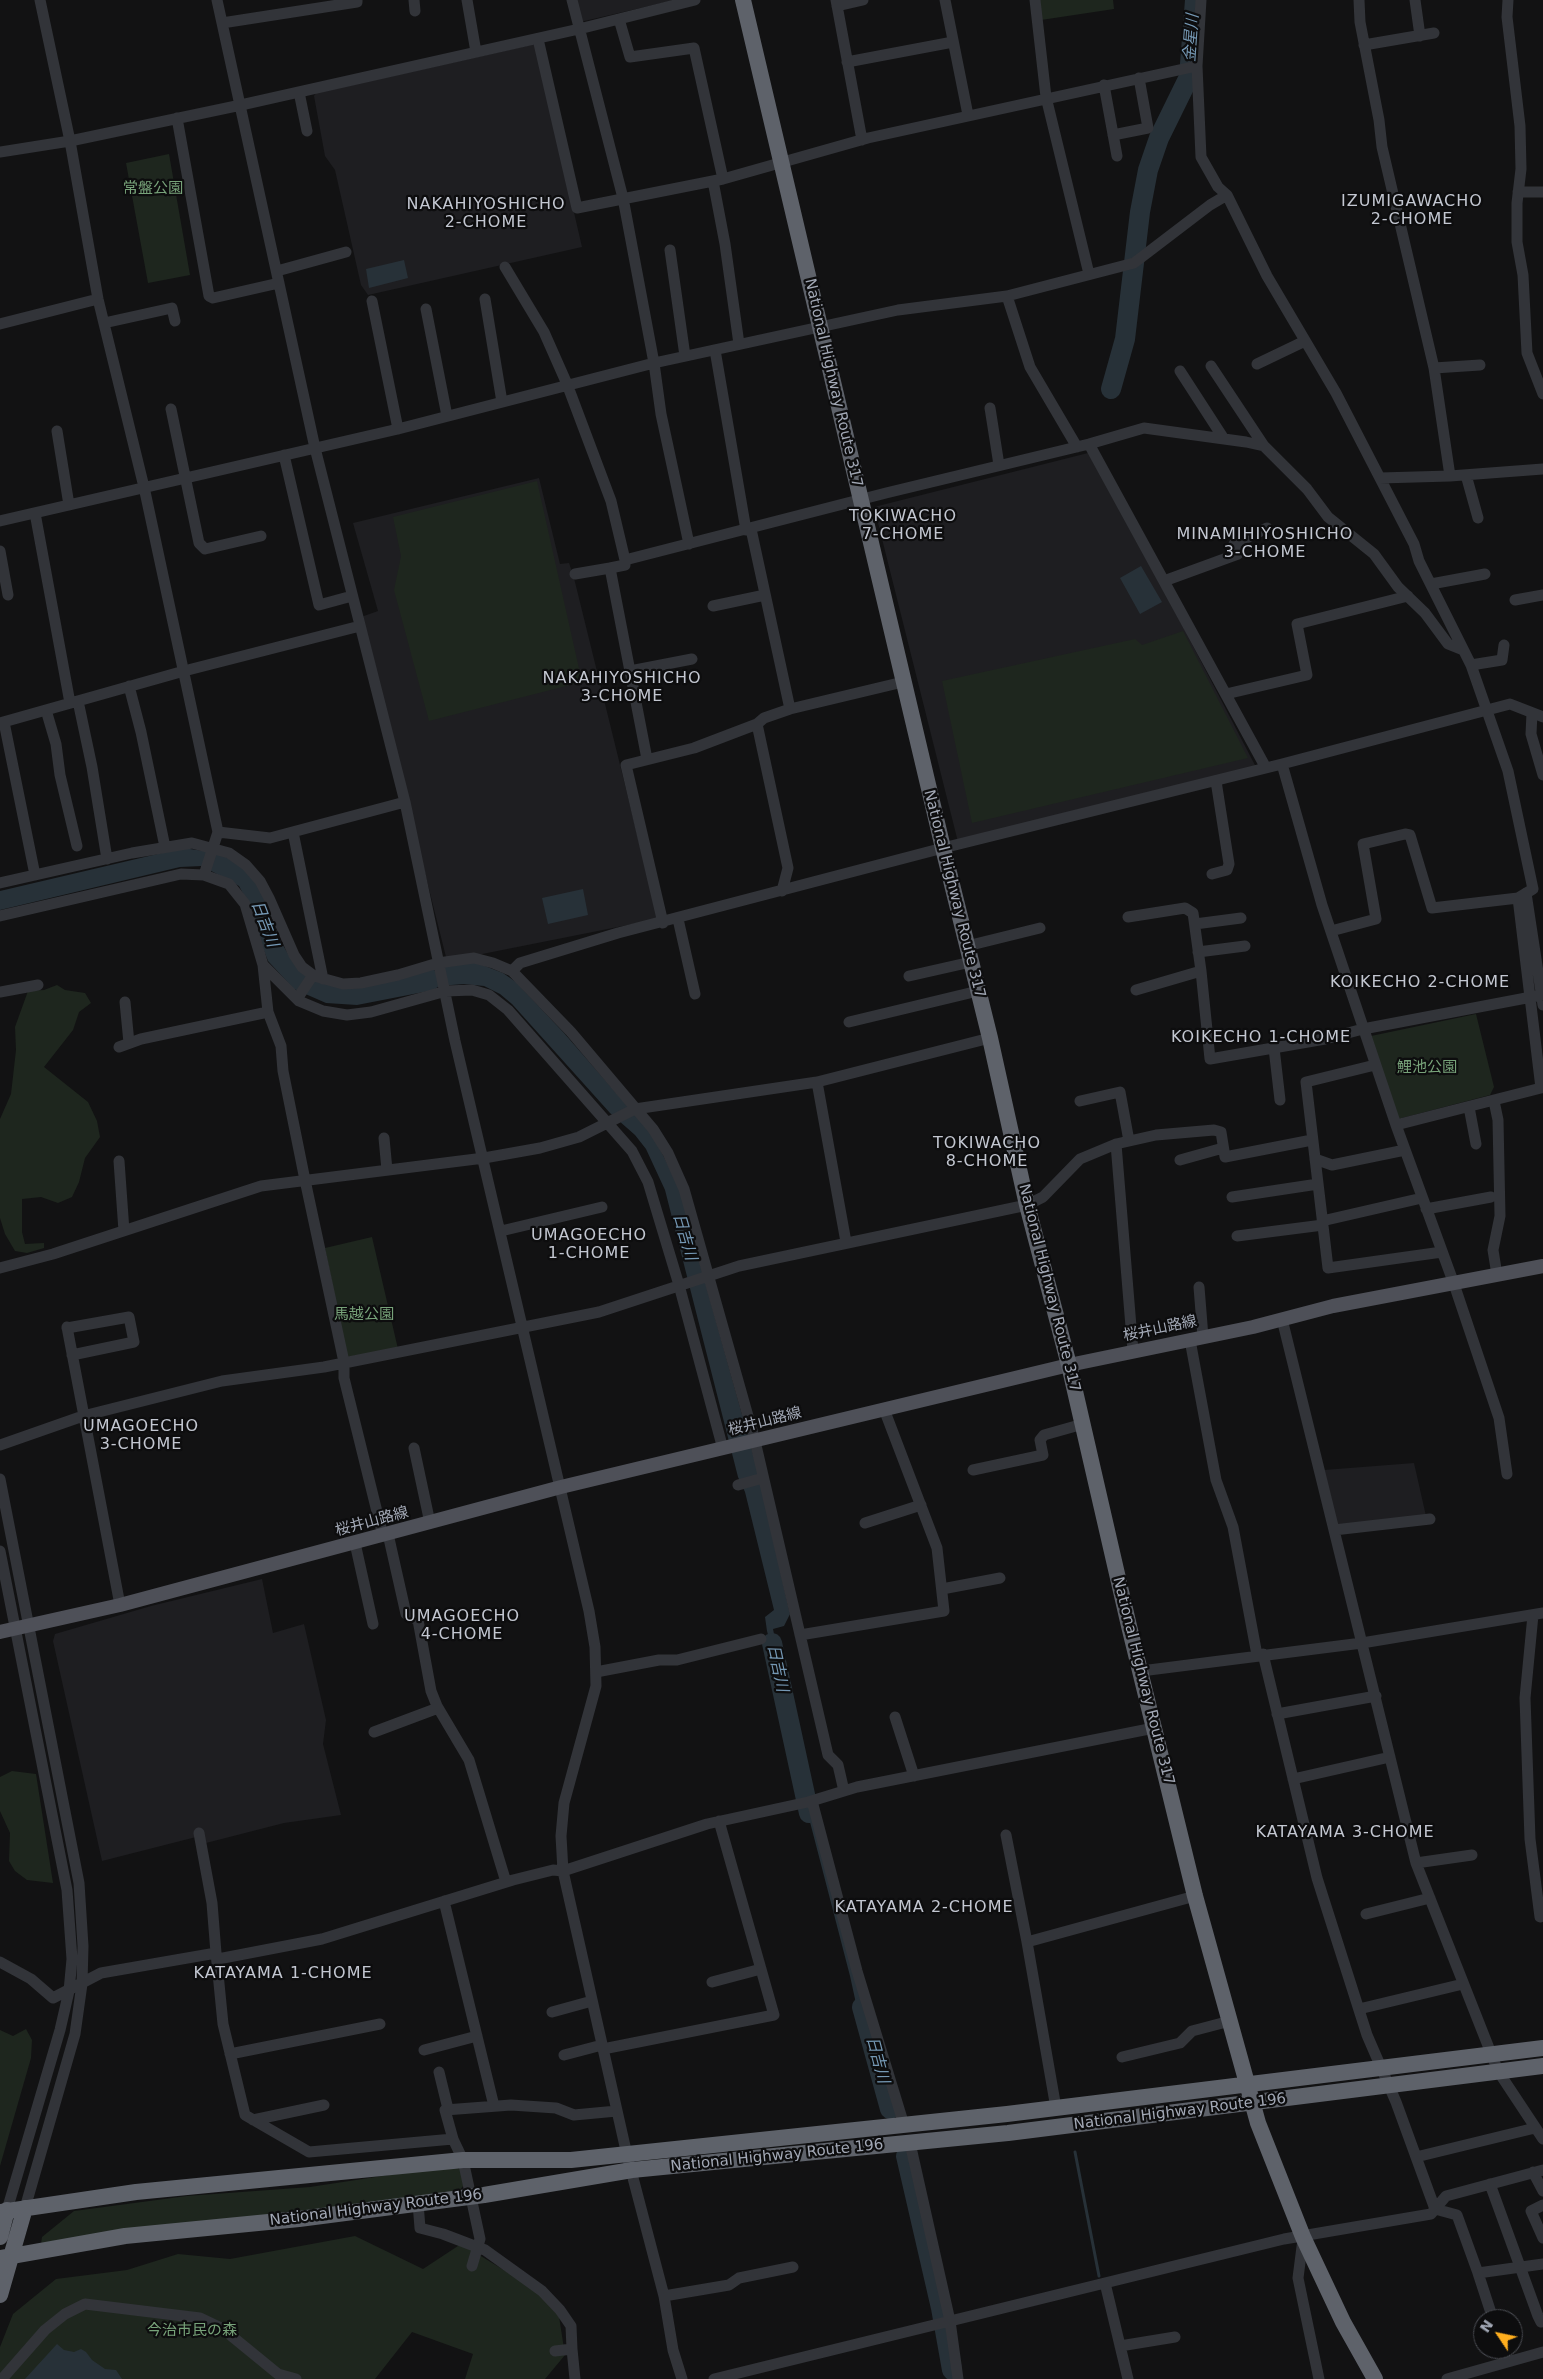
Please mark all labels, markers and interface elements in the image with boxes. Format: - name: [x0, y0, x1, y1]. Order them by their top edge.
- water label: 金星川: [1181, 13, 1203, 63]
- park label: 常盤公園: [123, 180, 183, 198]
- district label: IZUMIGAWACHO 2-CHOME: [1340, 192, 1484, 230]
- district label: NAKAHIYOSHICHO 2-CHOME: [405, 195, 567, 233]
- street label: National Highway Route 317: [800, 277, 866, 489]
- district label: TOKIWACHO 7-CHOME: [848, 507, 958, 545]
- district label: MINAMIHIYOSHICHO 3-CHOME: [1175, 525, 1355, 563]
- district label: NAKAHIYOSHICHO 3-CHOME: [541, 669, 703, 707]
- street label: National Highway Route 317: [919, 788, 989, 1000]
- water label: 日吉川: [246, 898, 282, 950]
- district label: KOIKECHO 2-CHOME: [1328, 973, 1512, 993]
- district label: KOIKECHO 1-CHOME: [1169, 1028, 1353, 1048]
- park label: 鯉池公園: [1397, 1059, 1457, 1077]
- district label: TOKIWACHO 8-CHOME: [932, 1134, 1042, 1172]
- street label: National Highway Route 317: [1014, 1182, 1084, 1394]
- water label: 日吉川: [668, 1211, 700, 1263]
- district label: UMAGOECHO 1-CHOME: [530, 1226, 648, 1264]
- park label: 馬越公園: [334, 1306, 394, 1324]
- street label: 桜井山路線: [1121, 1312, 1199, 1346]
- street label: 桜井山路線: [726, 1404, 804, 1440]
- district label: UMAGOECHO 3-CHOME: [82, 1417, 200, 1455]
- street label: 桜井山路線: [333, 1504, 411, 1540]
- street label: National Highway Route 317: [1108, 1575, 1178, 1787]
- district label: UMAGOECHO 4-CHOME: [403, 1607, 521, 1645]
- water label: 日吉川: [763, 1643, 791, 1693]
- district label: KATAYAMA 3-CHOME: [1253, 1823, 1437, 1843]
- district label: KATAYAMA 2-CHOME: [832, 1898, 1016, 1918]
- district label: KATAYAMA 1-CHOME: [191, 1964, 375, 1984]
- water label: 日吉川: [862, 2034, 892, 2086]
- street label: National Highway Route 196: [1073, 2090, 1287, 2134]
- street label: National Highway Route 196: [670, 2136, 884, 2176]
- street label: National Highway Route 196: [269, 2186, 483, 2230]
- north arrow: [1473, 2309, 1523, 2359]
- text: N: [1476, 2317, 1496, 2336]
- park label: 今治市民の森: [147, 2322, 237, 2340]

